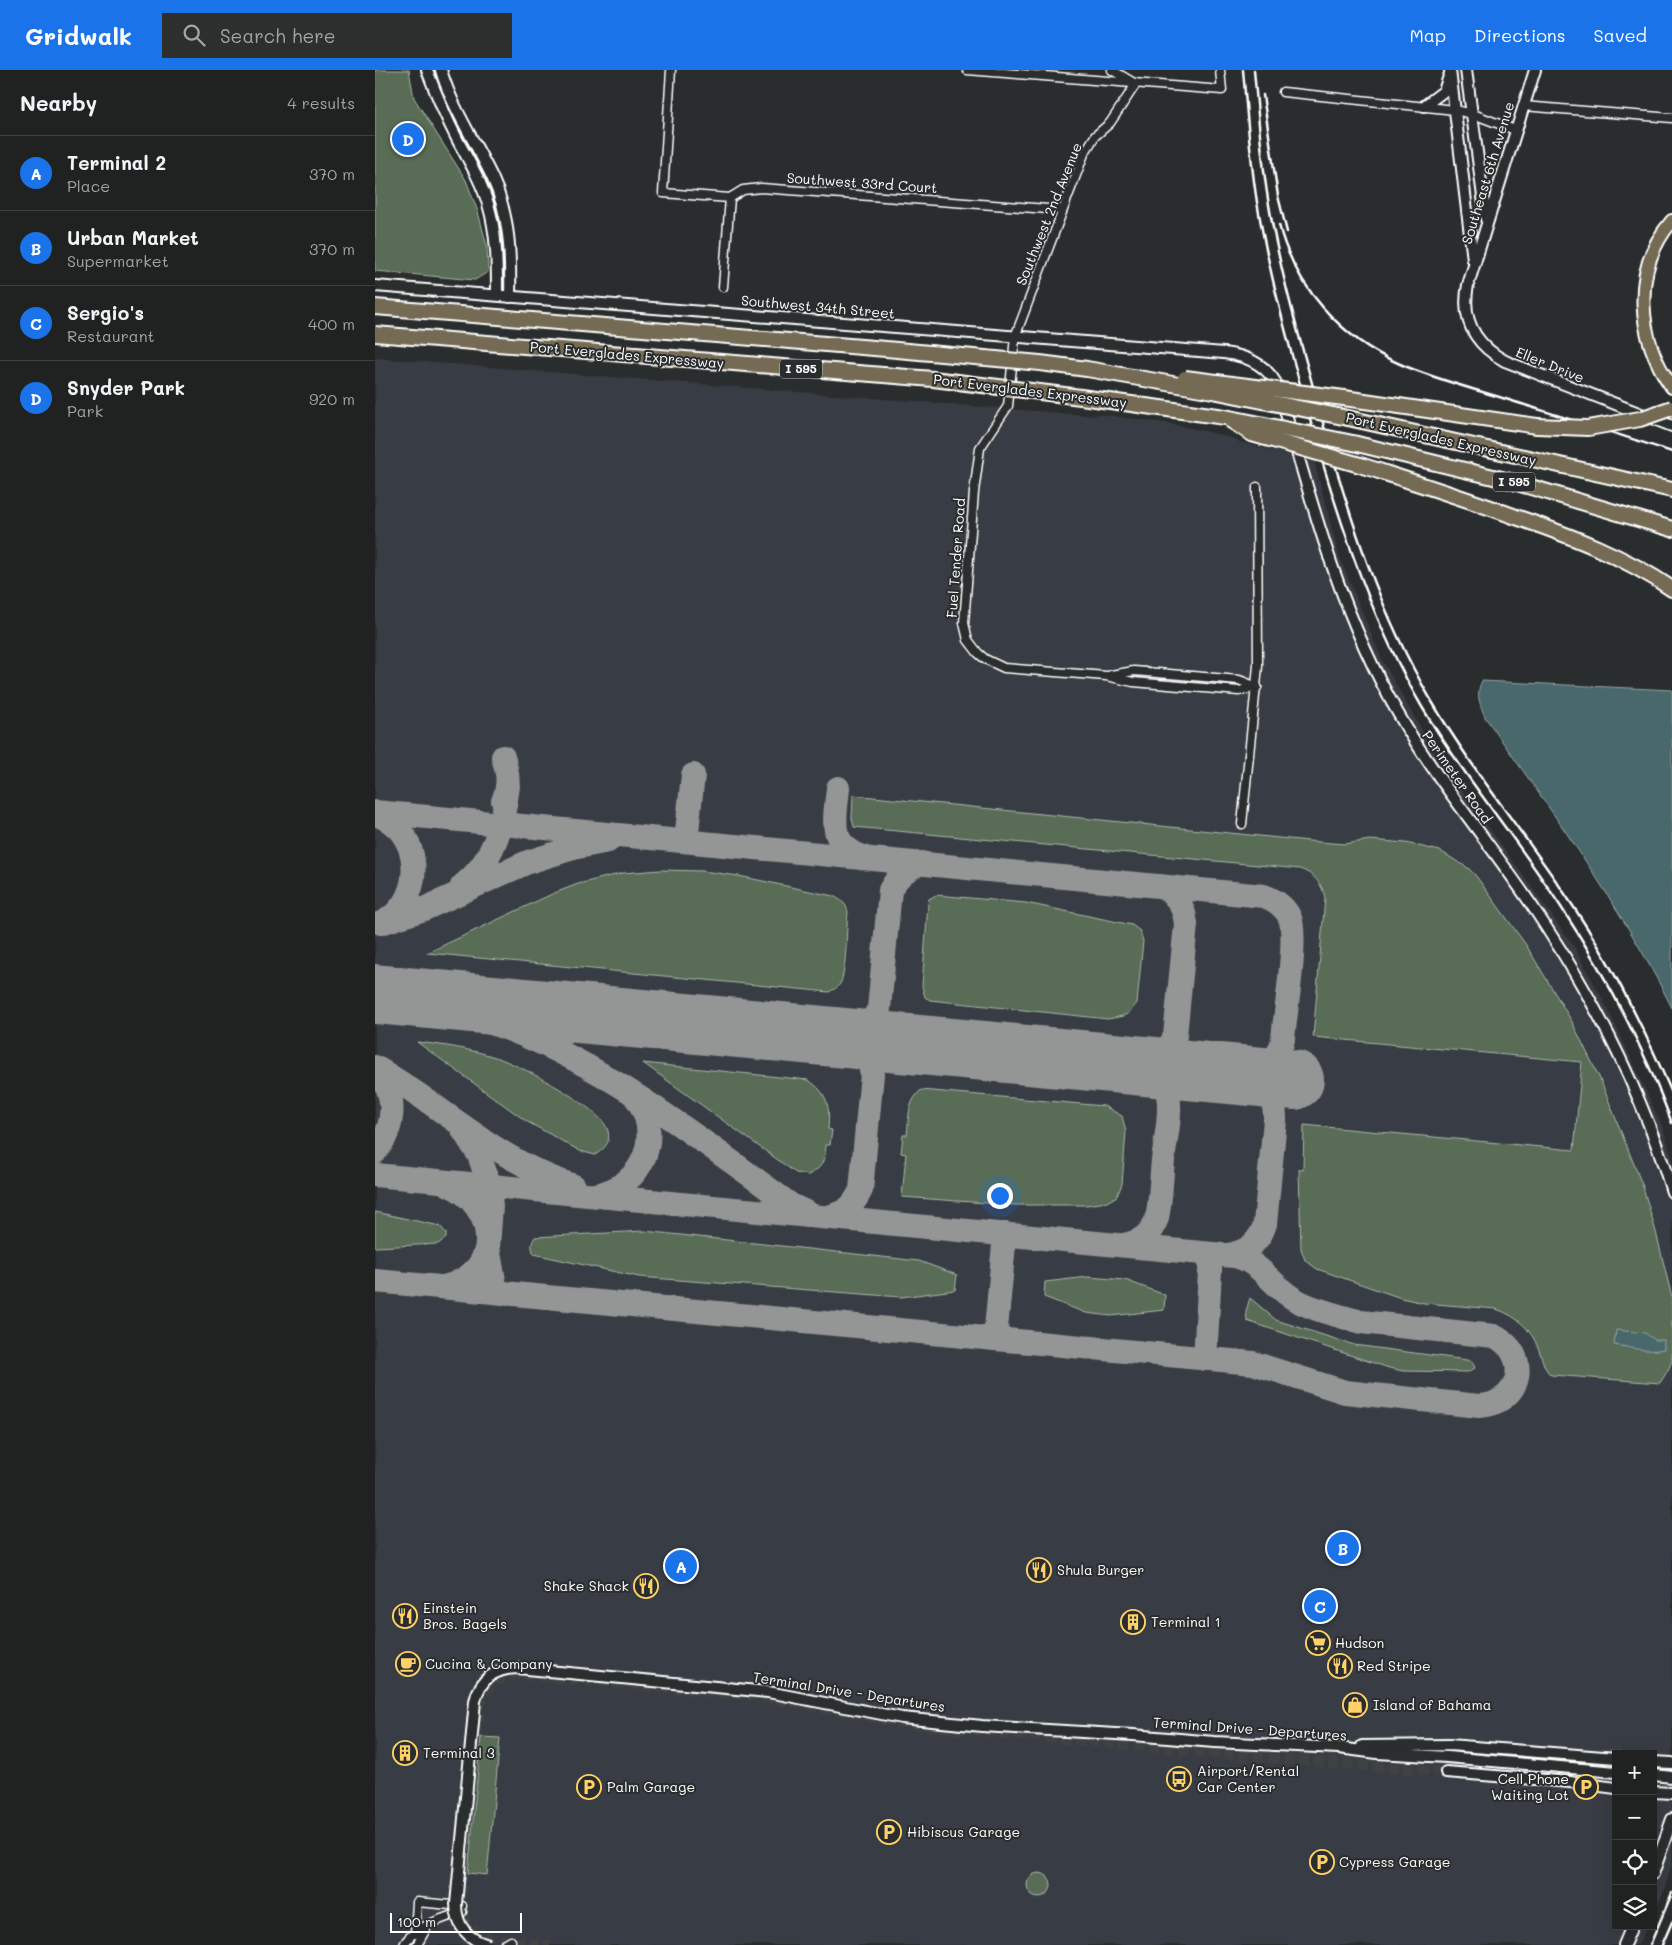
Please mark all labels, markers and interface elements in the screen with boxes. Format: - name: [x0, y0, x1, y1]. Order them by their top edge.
- search box: [162, 13, 512, 58]
- text: Gridwalk: [25, 20, 132, 51]
- icon: search: [180, 21, 208, 49]
- text: Search here: [220, 23, 336, 48]
- text: Map: [1409, 23, 1446, 47]
- text: Directions: [1474, 23, 1566, 47]
- text: Saved: [1594, 23, 1647, 47]
- text: Nearby: [20, 89, 97, 116]
- text: 4 results: [287, 92, 355, 113]
- street label: Southeast 6th Avenue: [1457, 99, 1518, 246]
- pin: D: [392, 120, 424, 158]
- street label: Southwest 2nd Avenue: [1011, 140, 1086, 288]
- text: Terminal 2: [67, 150, 166, 175]
- text: A: [30, 163, 42, 184]
- text: 370 m: [309, 163, 355, 184]
- street label: Southwest 33rd Court: [786, 168, 938, 197]
- text: Place: [67, 175, 110, 196]
- text: Urban Market: [67, 225, 199, 250]
- text: B: [31, 238, 41, 259]
- text: 370 m: [309, 238, 355, 259]
- text: Supermarket: [67, 250, 169, 271]
- street label: Southwest 34th Street: [740, 290, 896, 323]
- text: Sergio's: [67, 300, 144, 325]
- text: C: [30, 313, 42, 334]
- text: 400 m: [308, 313, 355, 334]
- text: Restaurant: [67, 325, 155, 346]
- street label: Port Everglades Expressway: [529, 337, 725, 372]
- street label: Eller Drive: [1513, 342, 1587, 387]
- road number: I 595: [780, 360, 822, 378]
- street label: Port Everglades Expressway: [932, 369, 1128, 412]
- text: Snyder Park: [67, 375, 185, 400]
- text: D: [30, 388, 42, 409]
- text: 920 m: [309, 388, 355, 409]
- text: Park: [67, 400, 103, 421]
- street label: Port Everglades Expressway: [1344, 407, 1538, 470]
- road number: I 595: [1493, 472, 1535, 492]
- street label: Fuel Tender Road: [942, 497, 969, 619]
- street label: Perimeter Road: [1418, 726, 1497, 827]
- your location: [987, 1183, 1013, 1209]
- pin: B: [1327, 1529, 1359, 1567]
- pin: A: [665, 1547, 697, 1585]
- restaurant icon: Shula Burger: [1026, 1557, 1052, 1583]
- place label: Shula Burger: [1057, 1560, 1144, 1579]
- restaurant icon: Shake Shack: [633, 1573, 659, 1599]
- place label: Shake Shack: [544, 1576, 629, 1595]
- pin: C: [1304, 1587, 1336, 1625]
- place label: Einstein Bros. Bagels: [423, 1598, 507, 1633]
- restaurant icon: Einstein Bros. Bagels: [392, 1603, 418, 1629]
- building icon: Terminal 1: [1120, 1609, 1146, 1635]
- place label: Terminal 1: [1151, 1612, 1221, 1631]
- supermarket icon: Hudson: [1305, 1630, 1331, 1656]
- place label: Hudson: [1335, 1633, 1384, 1652]
- cafe icon: Cucina & Company: [395, 1651, 421, 1677]
- restaurant icon: Red Stripe: [1327, 1653, 1353, 1679]
- place label: Cucina & Company: [425, 1654, 553, 1673]
- place label: Red Stripe: [1357, 1656, 1431, 1675]
- street label: Terminal Drive - Departures: [752, 1667, 947, 1716]
- shop icon: Island of Bahama: [1342, 1692, 1368, 1718]
- place label: Island of Bahama: [1373, 1695, 1491, 1714]
- street label: Terminal Drive - Departures: [1152, 1712, 1348, 1745]
- building icon: Terminal 3: [392, 1740, 418, 1766]
- place label: Terminal 3: [423, 1743, 495, 1762]
- map controls: [1612, 1750, 1657, 1930]
- button: +: [1612, 1750, 1657, 1795]
- place label: Airport/Rental Car Center: [1197, 1761, 1299, 1796]
- bus stop icon: Airport/Rental Car Center: [1166, 1766, 1192, 1792]
- place label: Cell Phone Waiting Lot: [1491, 1769, 1569, 1804]
- parking icon: Palm Garage: [576, 1774, 602, 1800]
- parking icon: Cell Phone Waiting Lot: [1573, 1774, 1599, 1800]
- place label: Palm Garage: [607, 1777, 695, 1796]
- button: −: [1612, 1795, 1657, 1840]
- parking icon: Hibiscus Garage: [876, 1819, 902, 1845]
- place label: Hibiscus Garage: [907, 1822, 1020, 1841]
- button: locate: [1612, 1840, 1657, 1885]
- parking icon: Cypress Garage: [1309, 1849, 1335, 1875]
- place label: Cypress Garage: [1339, 1852, 1450, 1871]
- button: layers: [1612, 1885, 1657, 1930]
- scale bar: [390, 1910, 523, 1933]
- text: 100 m: [397, 1912, 436, 1931]

